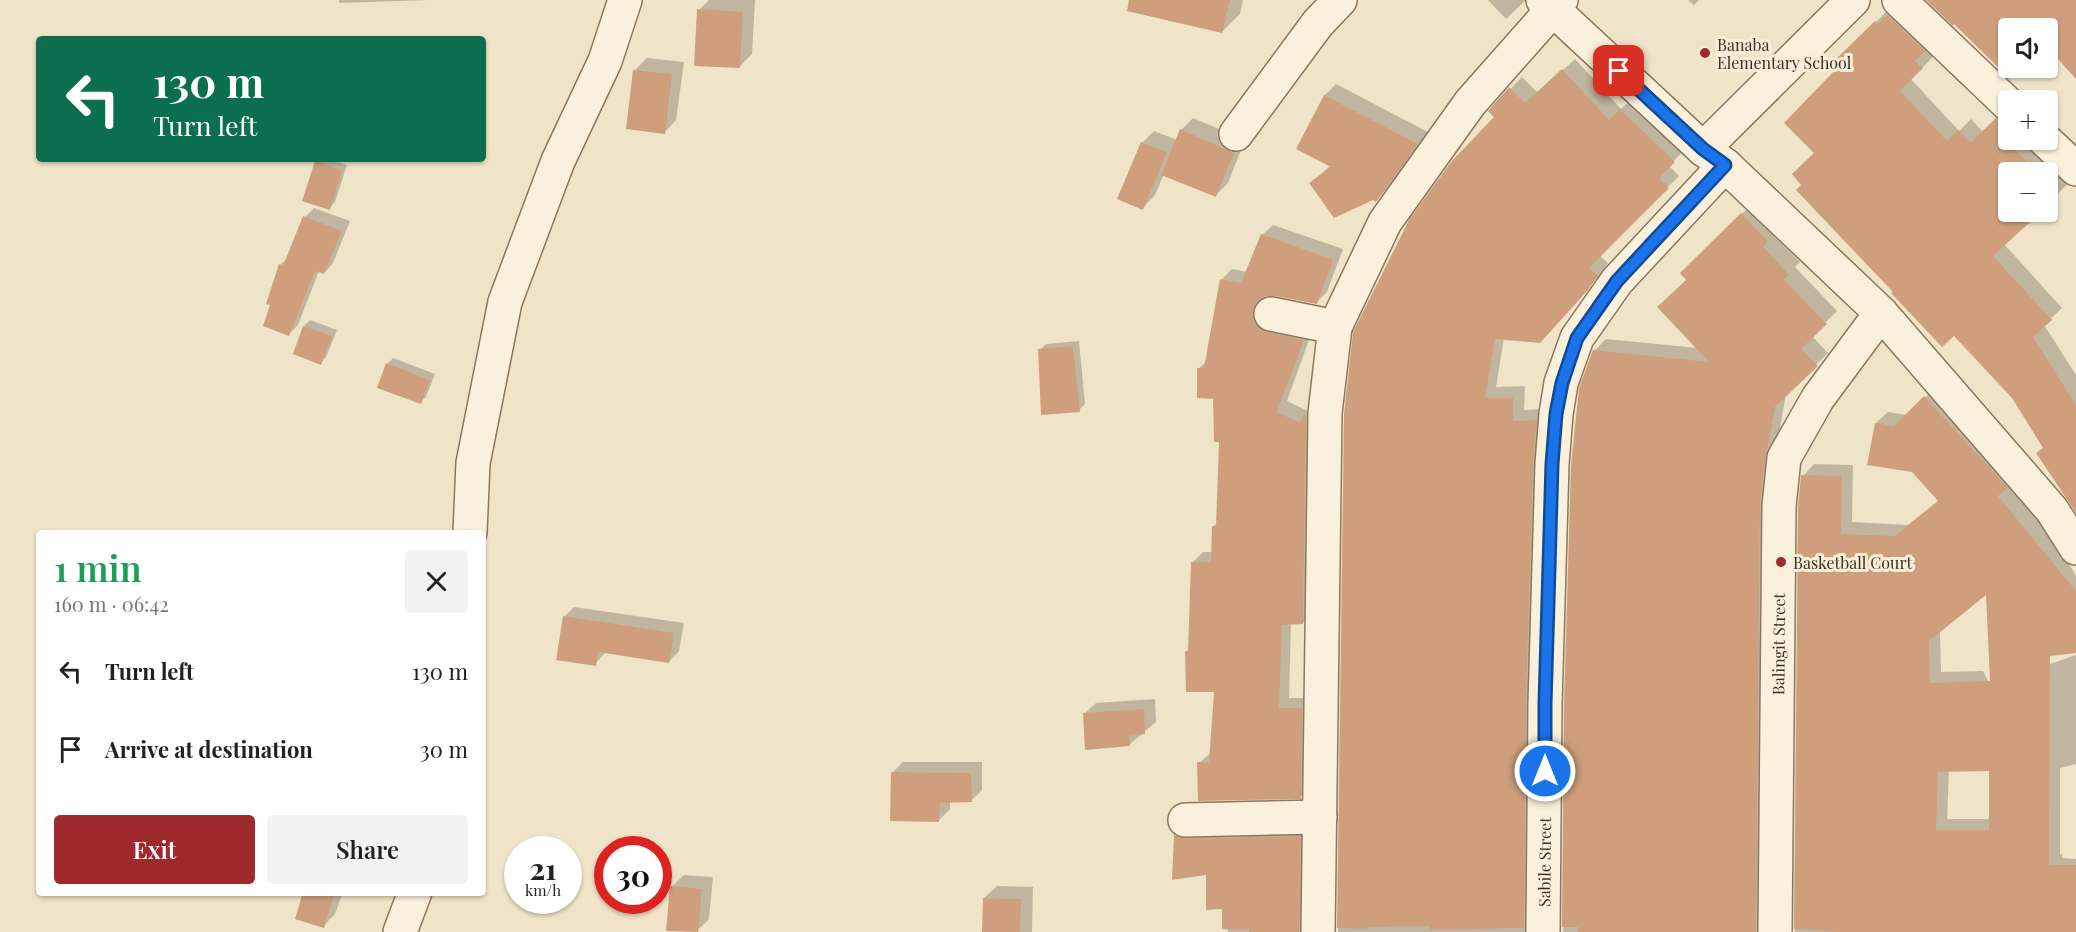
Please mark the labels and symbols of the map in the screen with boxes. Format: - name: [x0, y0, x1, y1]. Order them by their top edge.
- place label: Banaba Elementary School: [1717, 34, 1852, 73]
- pin: [1593, 45, 1644, 96]
- marker: Banaba Elementary School: [1698, 46, 1712, 60]
- place label: Basketball Court: [1793, 552, 1913, 573]
- marker: Basketball Court: [1774, 555, 1788, 569]
- street label: Balingit Street: [1767, 592, 1789, 695]
- position arrow: [1513, 739, 1577, 803]
- street label: Sabile Street: [1533, 817, 1555, 907]
- speed limit sign: 30: [594, 836, 672, 914]

